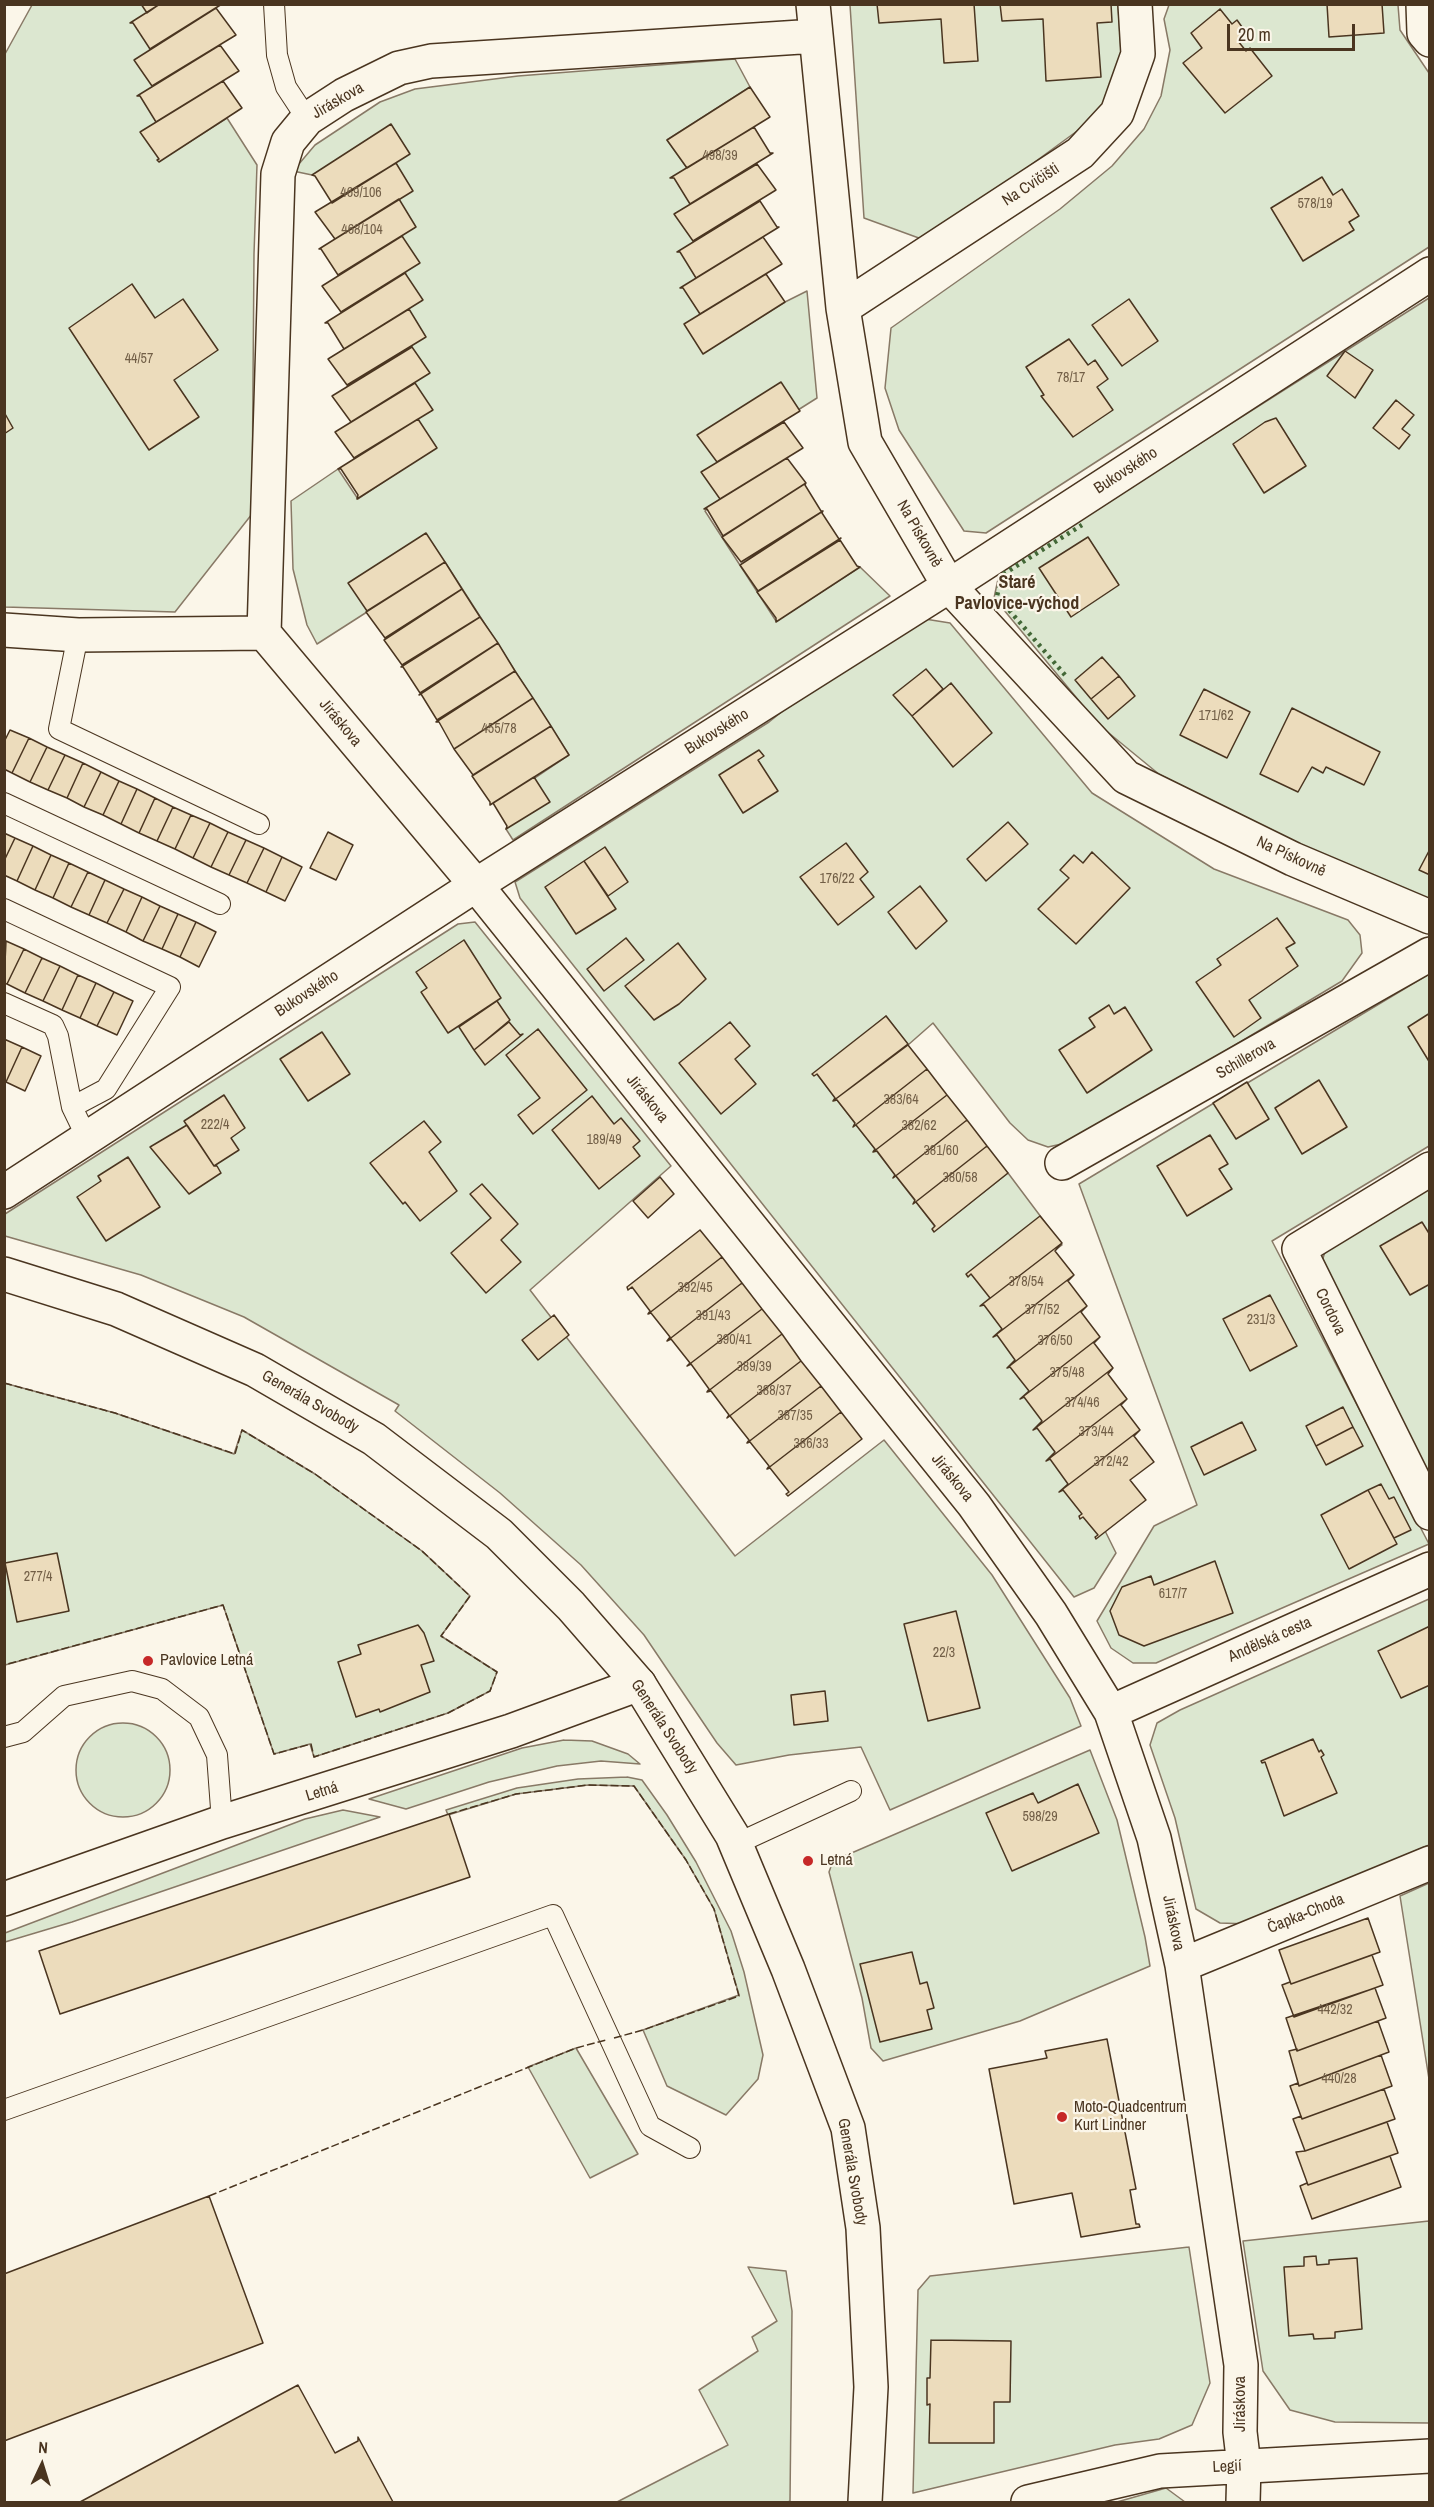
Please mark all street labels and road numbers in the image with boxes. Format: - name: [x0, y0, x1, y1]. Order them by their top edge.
- street label: Jiráskova: [309, 79, 367, 123]
- street label: Na Cvičišti: [999, 159, 1063, 211]
- street label: Bukovského: [1091, 443, 1161, 499]
- street label: Na Pískovně: [892, 497, 946, 571]
- street label: Jiráskova: [315, 695, 365, 751]
- street label: Bukovského: [682, 705, 752, 759]
- street label: Na Pískovně: [1253, 833, 1329, 881]
- street label: Bukovského: [272, 966, 342, 1022]
- street label: Schillerova: [1213, 1034, 1279, 1084]
- street label: Jiráskova: [622, 1071, 672, 1127]
- street label: Cordova: [1311, 1286, 1349, 1338]
- street label: Generála Svobody: [258, 1367, 362, 1437]
- street label: Jiráskova: [927, 1450, 977, 1506]
- street label: Andělská cesta: [1225, 1613, 1315, 1667]
- street label: Generála Svobody: [626, 1676, 702, 1778]
- street label: Letná: [303, 1778, 341, 1806]
- street label: Čapka-Choda: [1265, 1890, 1347, 1938]
- street label: Jiráskova: [1158, 1894, 1188, 1952]
- street label: Generála Svobody: [833, 2117, 871, 2227]
- street label: Jiráskova: [1231, 2376, 1251, 2432]
- street label: Legií: [1212, 2457, 1242, 2477]

